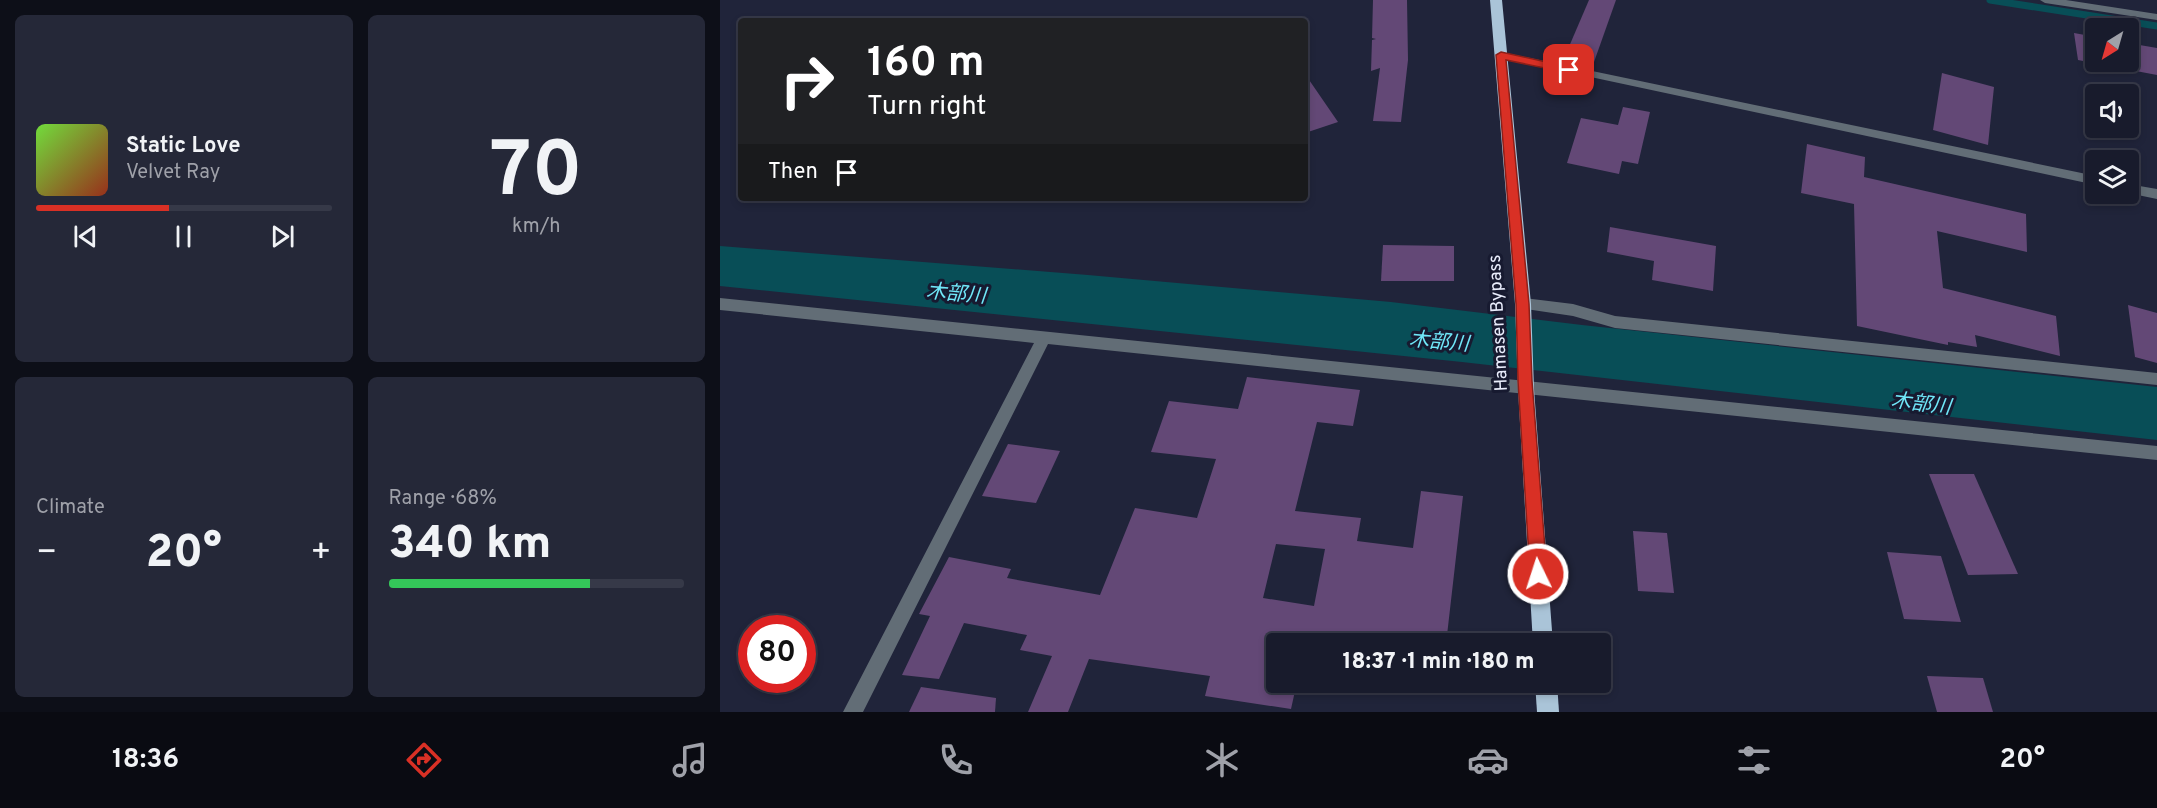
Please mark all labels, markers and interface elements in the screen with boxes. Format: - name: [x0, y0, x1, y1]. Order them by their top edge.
- north arrow: [2085, 18, 2139, 72]
- map controls: [2085, 18, 2139, 204]
- text: 160 m: [867, 38, 985, 91]
- icon: right: [768, 42, 846, 120]
- pin: [1543, 44, 1594, 95]
- icon: arrive: [1552, 53, 1585, 86]
- button: sound: [2085, 84, 2139, 138]
- text: Turn right: [867, 90, 986, 124]
- text: 70: [490, 125, 583, 224]
- text: Static Love: [126, 133, 240, 160]
- button: layers: [2085, 150, 2139, 204]
- icon: arrive: [830, 156, 863, 189]
- text: Then: [768, 159, 818, 186]
- text: Velvet Ray: [126, 160, 220, 186]
- text: km/h: [512, 214, 561, 240]
- icon: previous: [69, 220, 102, 253]
- icon: pause: [167, 220, 200, 253]
- icon: next: [266, 220, 299, 253]
- street label: Hamasen Bypass: [1484, 254, 1514, 392]
- water label: 木部川: [925, 279, 989, 311]
- water label: 木部川: [1408, 327, 1472, 359]
- water label: 木部川: [1890, 388, 1954, 422]
- text: Range · 68%: [389, 486, 497, 512]
- text: Climate: [36, 495, 105, 521]
- text: 340 km: [389, 517, 551, 574]
- text: 20°: [146, 526, 222, 583]
- text: −: [36, 533, 57, 575]
- text: +: [310, 533, 331, 575]
- position arrow: [1506, 542, 1570, 606]
- speed limit sign: 80: [738, 615, 816, 693]
- text: 18:37 · 1 min · 180 m: [1343, 649, 1534, 676]
- icon: directions: [403, 739, 445, 781]
- icon: music: [669, 739, 711, 781]
- icon: phone: [935, 739, 977, 781]
- icon: climate: [1201, 739, 1243, 781]
- icon: car: [1467, 739, 1509, 781]
- icon: filters: [1733, 739, 1775, 781]
- text: 18:36: [112, 743, 179, 777]
- text: 20°: [1999, 743, 2045, 777]

